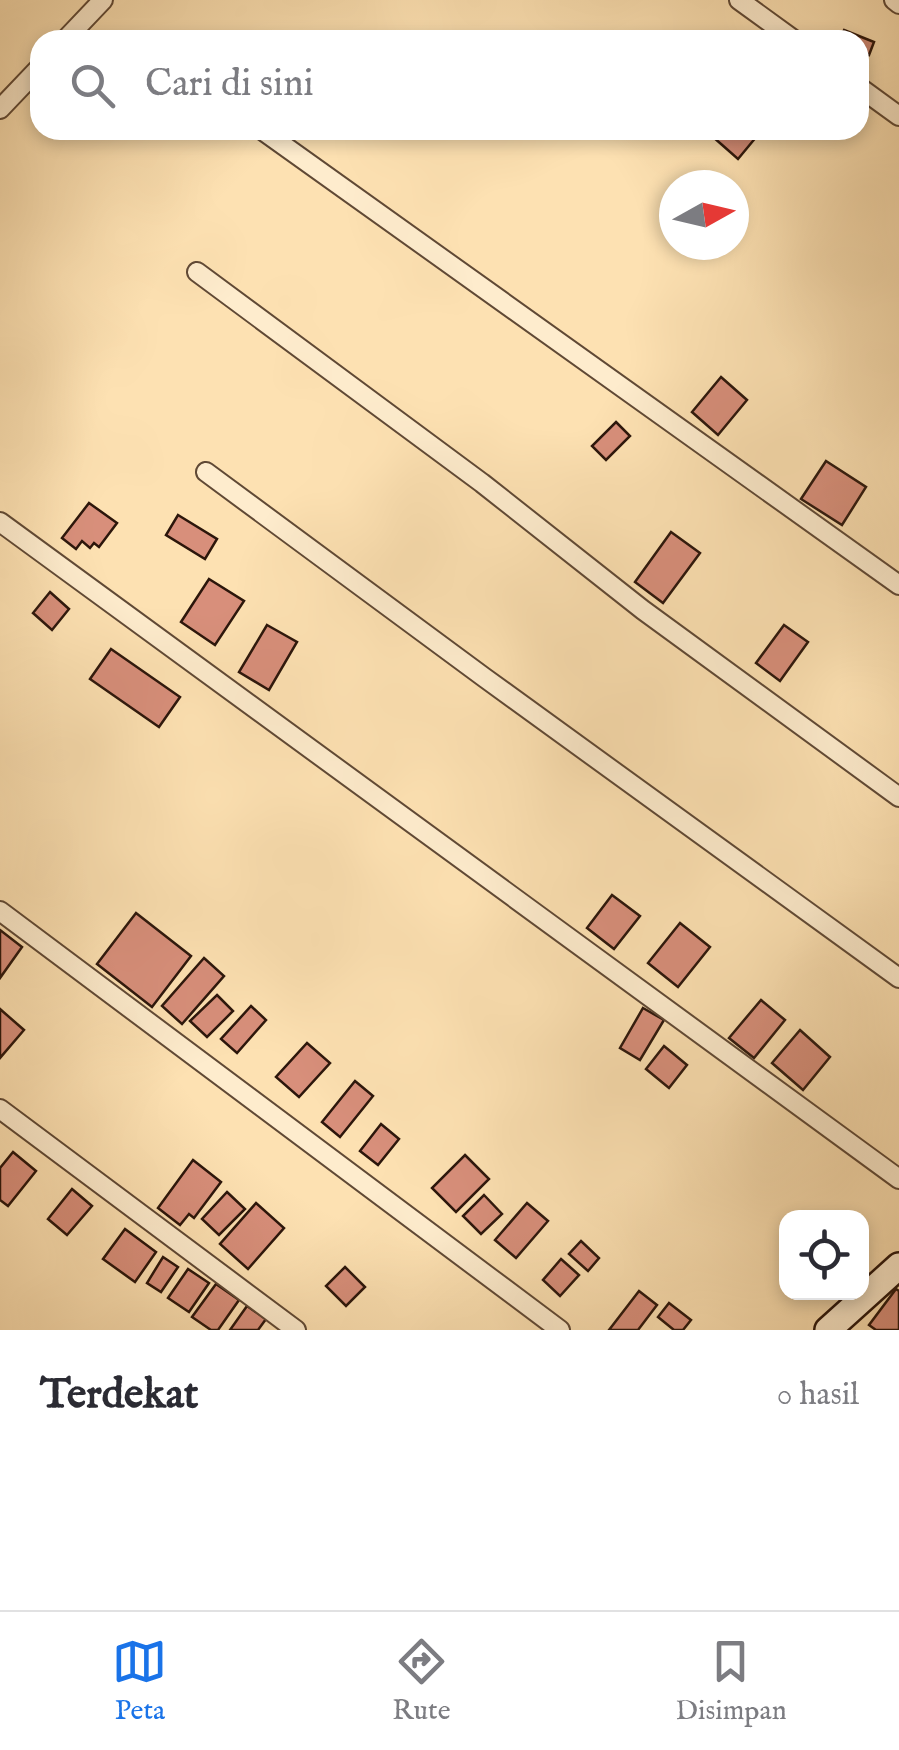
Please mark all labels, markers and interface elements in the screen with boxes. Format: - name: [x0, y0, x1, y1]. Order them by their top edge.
- search box: [30, 30, 869, 140]
- icon: search: [65, 58, 120, 113]
- text: Cari di sini: [145, 61, 314, 109]
- north arrow: [659, 170, 749, 260]
- map controls: [779, 1210, 869, 1300]
- button: locate: [779, 1210, 869, 1300]
- text: Terdekat: [40, 1369, 198, 1422]
- text: 0 hasil: [777, 1375, 859, 1416]
- tab: Peta: [112, 1634, 167, 1729]
- tab: Rute: [392, 1634, 451, 1729]
- tab: Disimpan: [675, 1634, 787, 1729]

